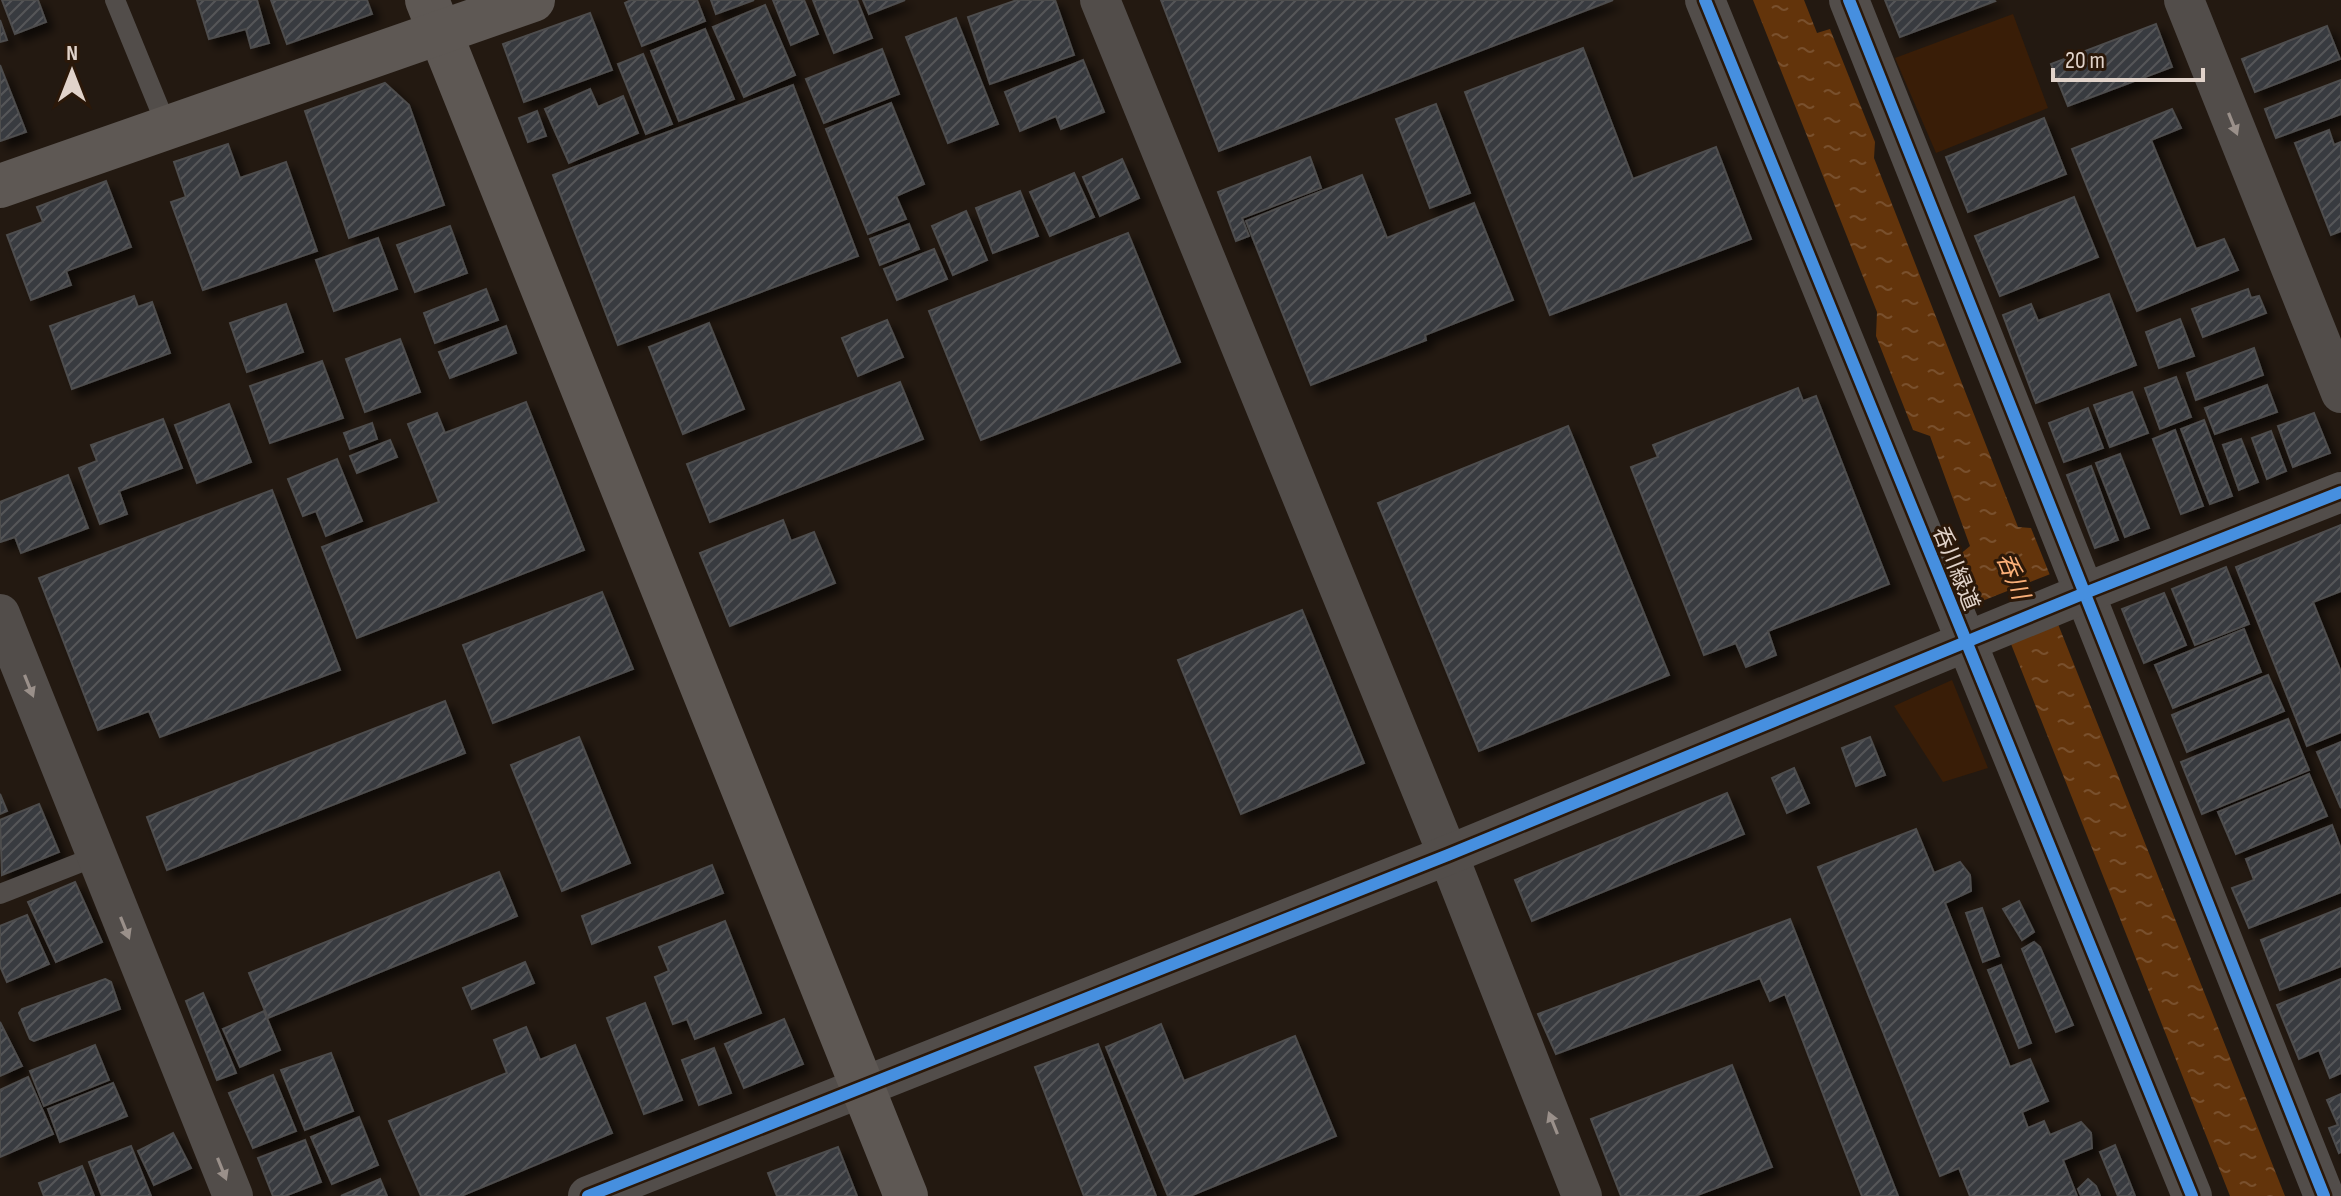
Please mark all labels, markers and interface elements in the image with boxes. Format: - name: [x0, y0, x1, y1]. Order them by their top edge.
- north arrow: [32, 32, 112, 112]
- scale bar: [2053, 32, 2203, 82]
- text: N: [66, 40, 78, 67]
- text: 20 m: [2065, 46, 2105, 75]
- one-way arrow: [2227, 112, 2240, 136]
- street label: 呑川緑道: [1927, 523, 1985, 614]
- water label: 呑川: [1990, 549, 2036, 607]
- one-way arrow: [23, 674, 36, 698]
- one-way arrow: [119, 916, 132, 940]
- one-way arrow: [1547, 1111, 1560, 1135]
- one-way arrow: [216, 1157, 229, 1181]

